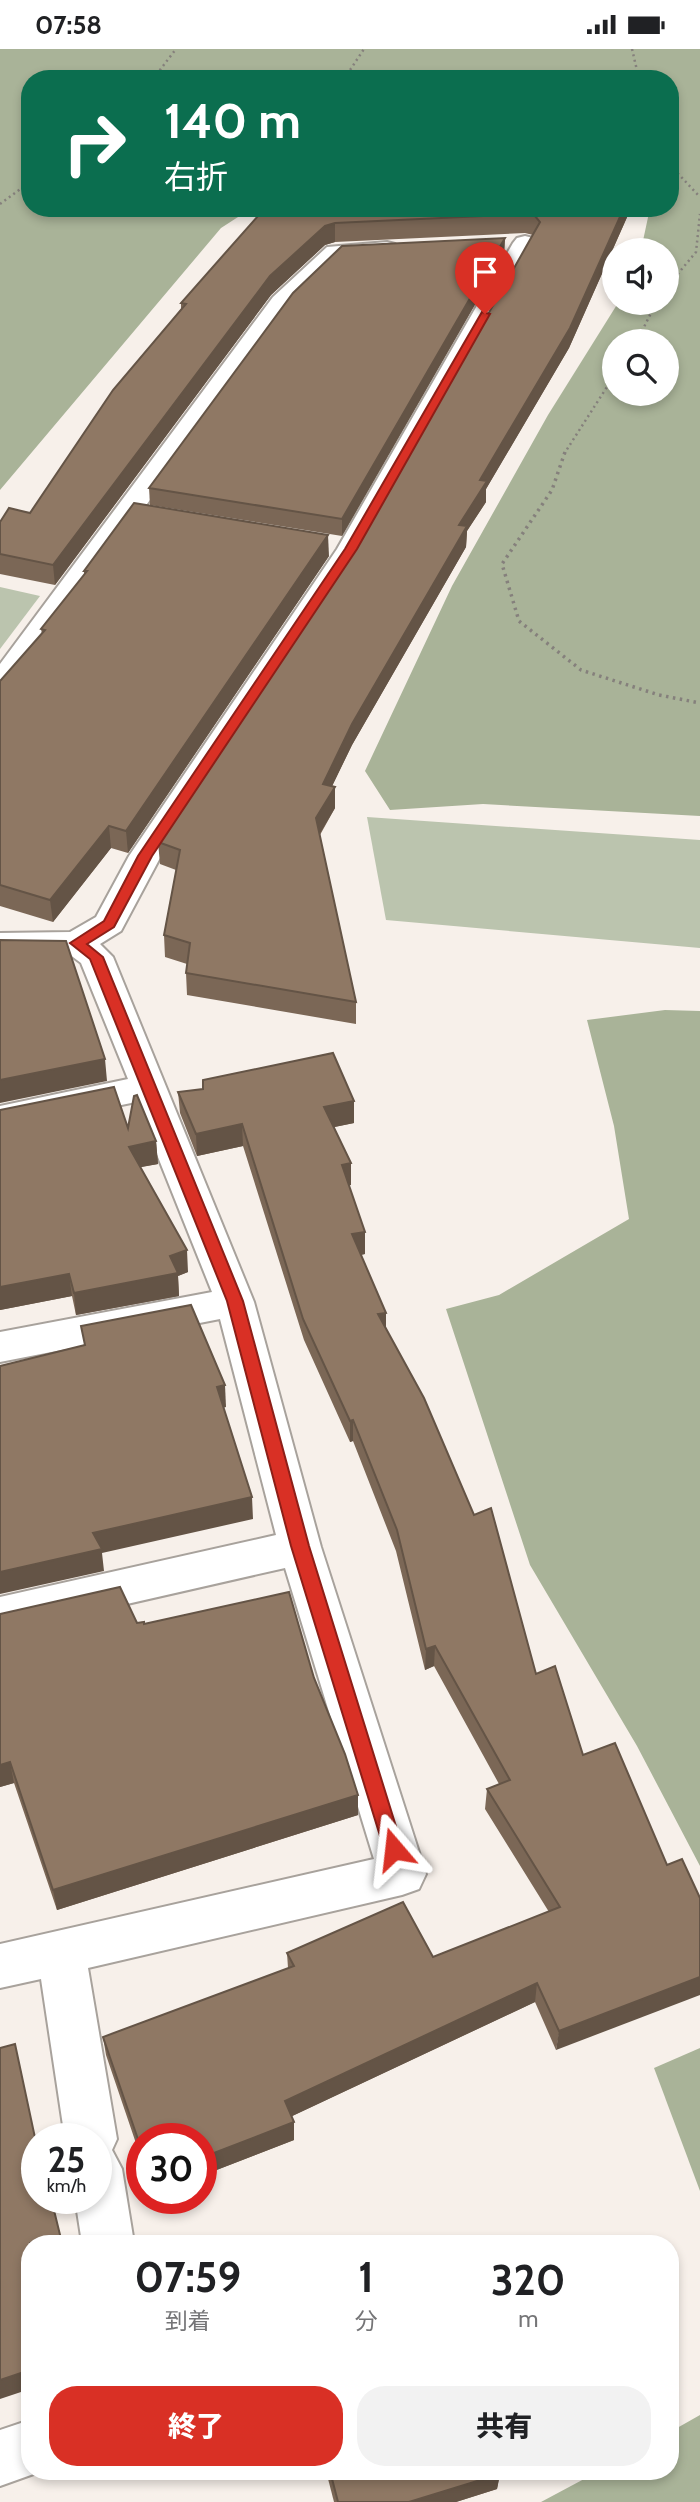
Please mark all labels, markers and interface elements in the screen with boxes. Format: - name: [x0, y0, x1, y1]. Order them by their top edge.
- text: 07:58: [35, 9, 102, 41]
- text: 140 m: [164, 91, 301, 150]
- icon: right: [49, 98, 140, 189]
- text: 右折: [164, 157, 228, 196]
- map controls: [602, 238, 679, 406]
- button: sound: [602, 238, 679, 315]
- pin: [455, 242, 515, 314]
- icon: arrive: [466, 253, 504, 291]
- button: search: [602, 329, 679, 406]
- position arrow: [357, 1812, 431, 1886]
- speed limit sign: 30: [126, 2123, 217, 2214]
- text: 25: [48, 2138, 85, 2181]
- text: km/h: [47, 2175, 86, 2197]
- text: 07:59: [134, 2251, 241, 2303]
- text: 1: [358, 2251, 374, 2303]
- text: 320: [491, 2254, 565, 2306]
- text: m: [518, 2305, 538, 2333]
- text: 到着: [165, 2307, 211, 2335]
- text: 分: [355, 2307, 378, 2335]
- button: 終了: [49, 2386, 343, 2466]
- button: 共有: [357, 2386, 651, 2466]

